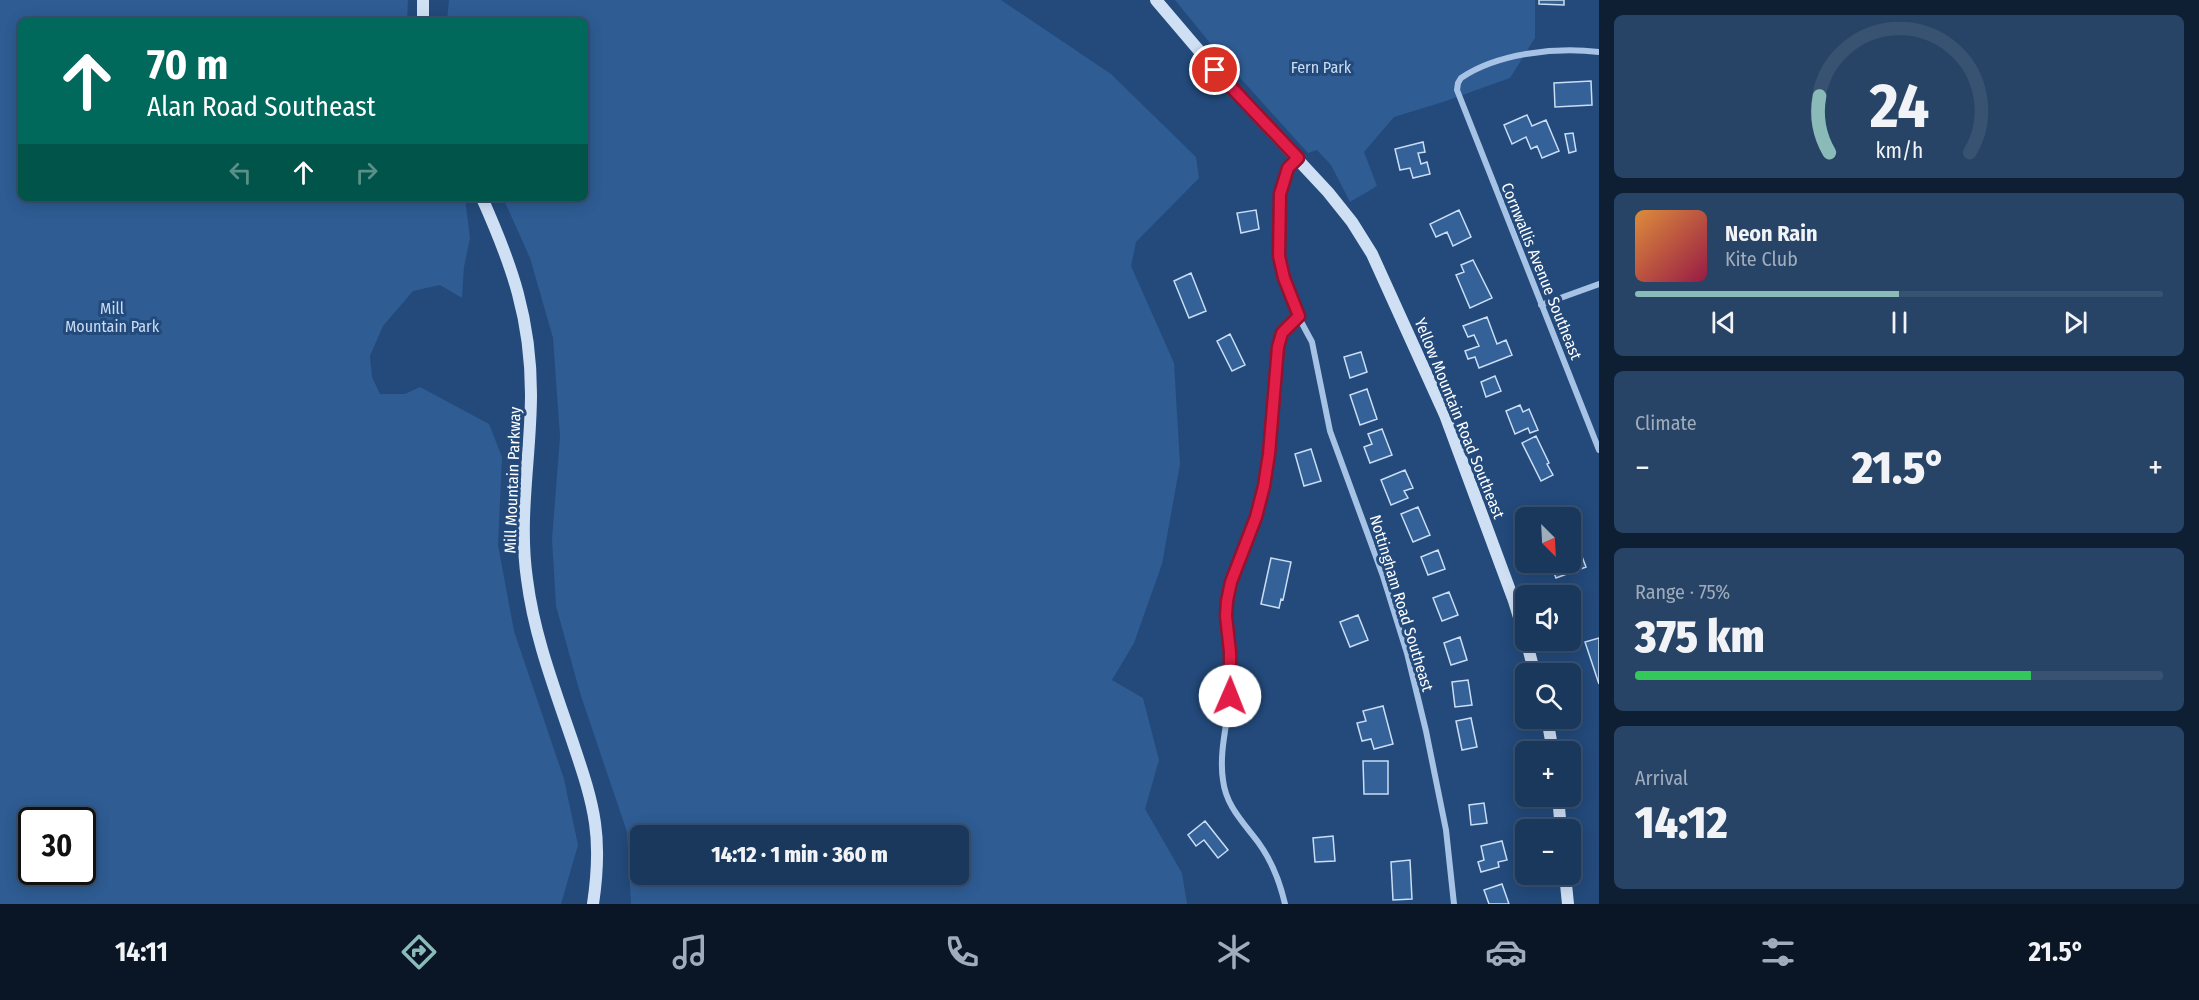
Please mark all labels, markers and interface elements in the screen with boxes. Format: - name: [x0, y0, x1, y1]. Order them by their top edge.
- text: 70 m: [147, 40, 228, 90]
- icon: ahead: [48, 42, 126, 120]
- pin: [1189, 44, 1240, 95]
- icon: arrive: [1198, 53, 1231, 86]
- park label: Fern Park: [1291, 58, 1352, 77]
- text: 24: [1868, 70, 1929, 145]
- text: Alan Road Southeast: [147, 91, 376, 123]
- text: km/h: [1875, 139, 1923, 165]
- icon: left: [224, 156, 257, 189]
- icon: ahead: [287, 156, 320, 189]
- icon: right: [350, 156, 383, 189]
- street label: Cornwallis Avenue Southeast: [1497, 180, 1586, 363]
- text: Neon Rain: [1725, 220, 1818, 247]
- text: Kite Club: [1725, 247, 1798, 271]
- park label: Mill Mountain Park: [65, 299, 160, 336]
- icon: previous: [1707, 306, 1740, 339]
- icon: pause: [1883, 306, 1916, 339]
- icon: next: [2059, 306, 2092, 339]
- street label: Yellow Mountain Road Southeast: [1411, 315, 1509, 522]
- street label: Mill Mountain Parkway: [500, 405, 525, 554]
- text: Climate: [1635, 411, 1697, 435]
- text: 21.5°: [1852, 441, 1946, 495]
- text: −: [1635, 448, 1650, 488]
- text: +: [2148, 448, 2163, 488]
- north arrow: [1515, 507, 1581, 573]
- map controls: [1515, 507, 1581, 885]
- street label: Nottingham Road Southeast: [1366, 512, 1438, 695]
- text: Range · 75%: [1635, 580, 1730, 604]
- button: sound: [1515, 585, 1581, 651]
- text: 375 km: [1635, 610, 1765, 664]
- button: search: [1515, 663, 1581, 729]
- position arrow: [1198, 664, 1262, 728]
- button: +: [1515, 741, 1581, 807]
- text: Arrival: [1635, 766, 1688, 790]
- text: 14:12: [1635, 796, 1728, 850]
- speed limit sign: 30: [18, 807, 96, 885]
- button: −: [1515, 819, 1581, 885]
- text: 14:12 · 1 min · 360 m: [711, 841, 888, 868]
- icon: directions: [398, 931, 440, 973]
- icon: music: [669, 931, 711, 973]
- icon: phone: [941, 931, 983, 973]
- icon: climate: [1213, 931, 1255, 973]
- icon: car: [1485, 931, 1527, 973]
- icon: filters: [1757, 931, 1799, 973]
- text: 14:11: [115, 936, 168, 968]
- text: 21.5°: [2029, 936, 2084, 968]

